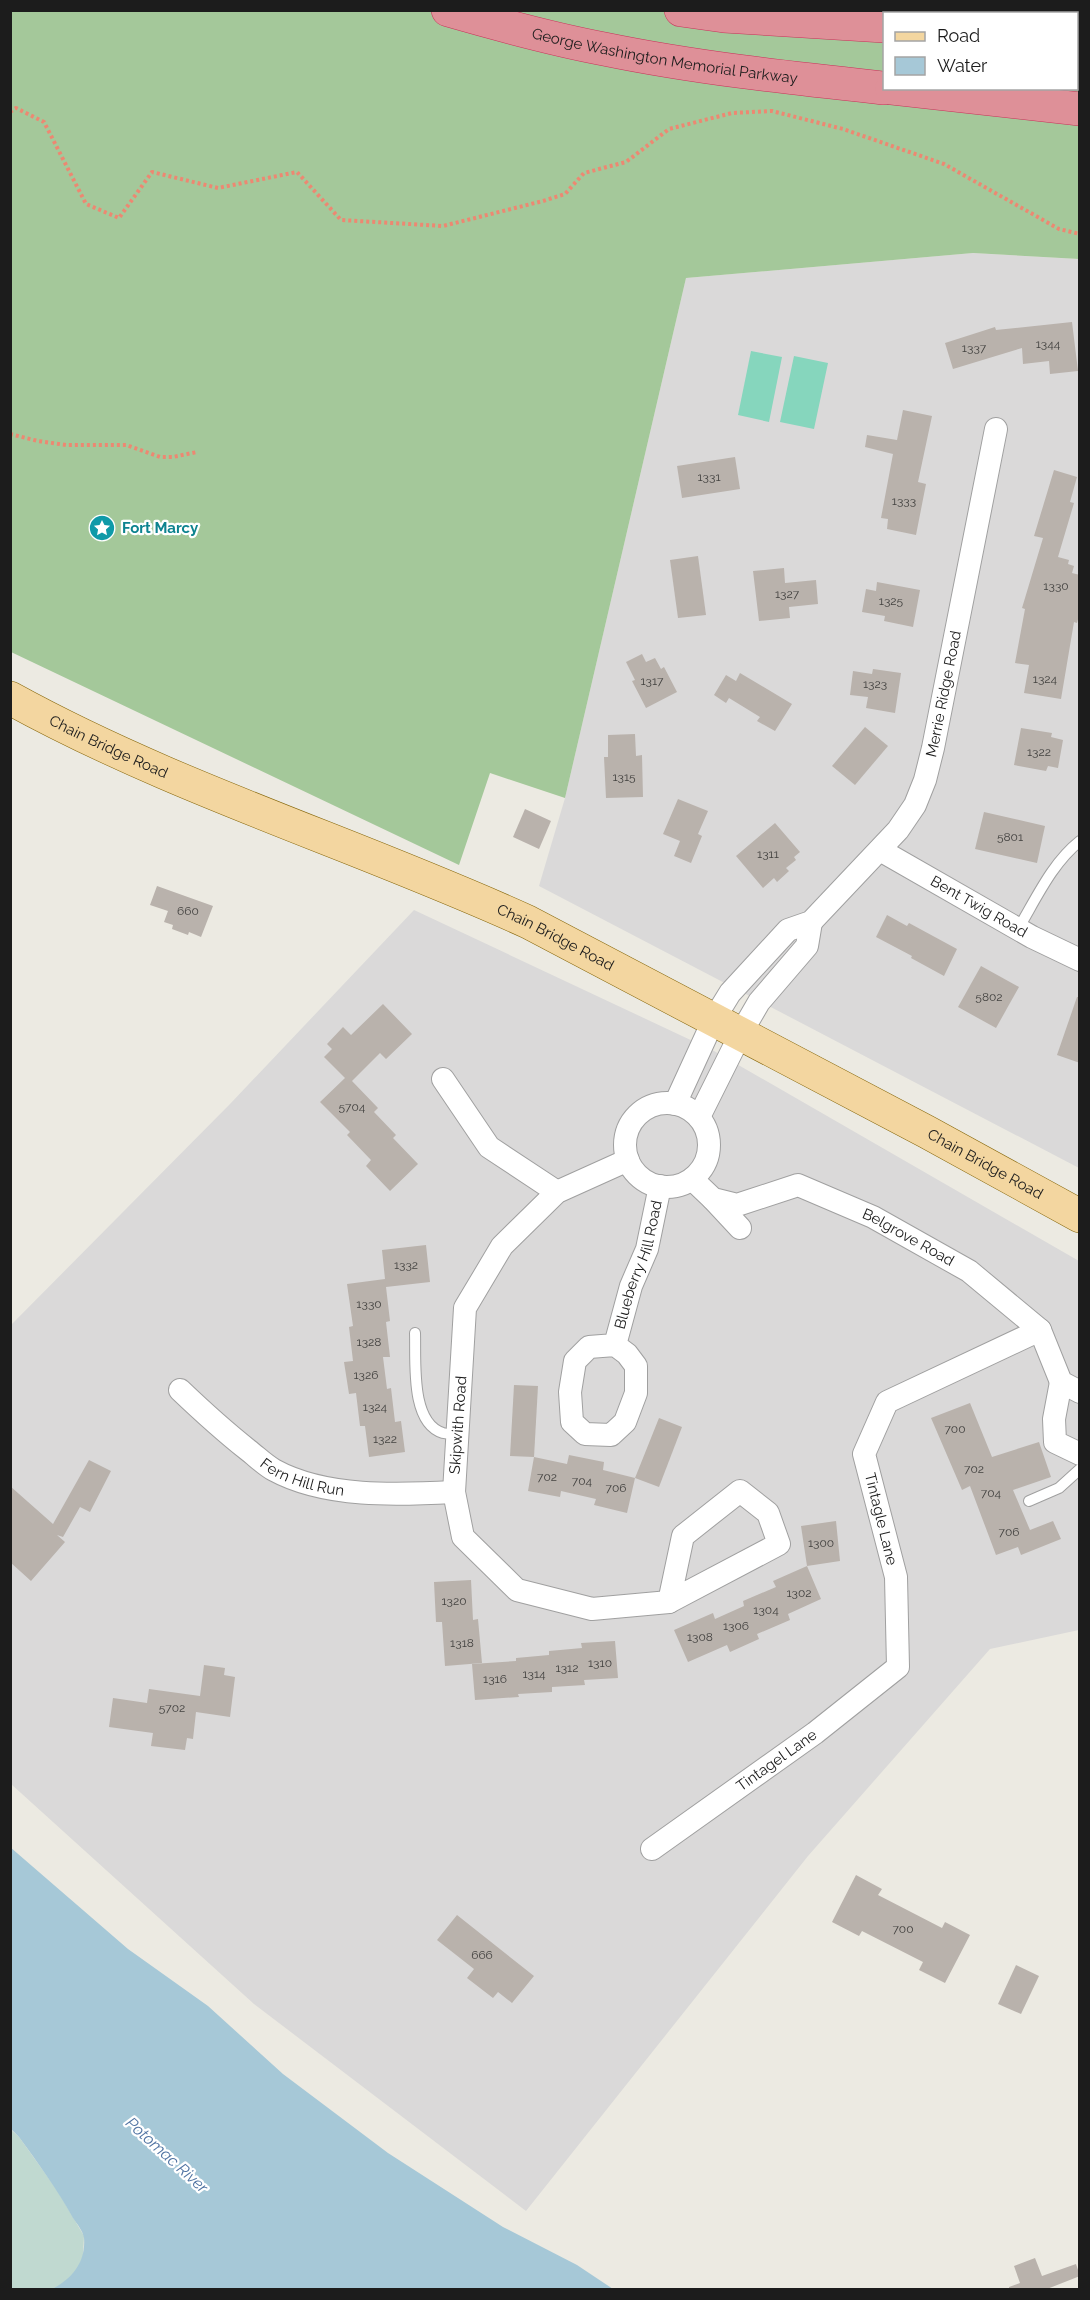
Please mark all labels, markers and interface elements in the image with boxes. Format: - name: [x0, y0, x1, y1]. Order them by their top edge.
- legend: [883, 12, 1078, 90]
- street label: George Washington Memorial Parkway: [530, 24, 799, 87]
- text: Road: [937, 25, 980, 46]
- text: Water: [937, 55, 988, 76]
- house number: 1344: [1036, 337, 1061, 351]
- house number: 1337: [962, 341, 987, 355]
- house number: 1331: [697, 470, 721, 484]
- house number: 1333: [892, 494, 916, 508]
- place icon: Fort Marcy: [87, 513, 117, 543]
- place label: Fort Marcy: [122, 519, 199, 537]
- house number: 1330: [1043, 579, 1069, 593]
- house number: 1327: [775, 587, 800, 601]
- house number: 1325: [879, 594, 904, 608]
- street label: Merrie Ridge Road: [922, 629, 965, 759]
- house number: 1324: [1033, 672, 1058, 686]
- house number: 1317: [640, 674, 664, 688]
- house number: 1323: [863, 677, 887, 691]
- street label: Chain Bridge Road: [46, 711, 171, 782]
- house number: 1322: [1027, 745, 1051, 759]
- house number: 1315: [612, 770, 636, 784]
- house number: 5801: [997, 830, 1023, 844]
- house number: 1311: [757, 847, 779, 861]
- street label: Bent Twig Road: [927, 872, 1030, 941]
- street label: Chain Bridge Road: [494, 900, 617, 975]
- house number: 660: [177, 904, 199, 918]
- house number: 5802: [975, 990, 1003, 1004]
- house number: 5704: [339, 1100, 366, 1114]
- street label: Chain Bridge Road: [924, 1125, 1046, 1203]
- street label: Blueberry Hill Road: [611, 1199, 666, 1331]
- street label: Belgrove Road: [860, 1205, 957, 1270]
- house number: 1332: [394, 1258, 418, 1272]
- house number: 1330: [356, 1297, 382, 1311]
- house number: 1328: [357, 1335, 381, 1349]
- house number: 1326: [353, 1368, 379, 1382]
- street label: Skipwith Road: [446, 1375, 470, 1475]
- house number: 1324: [363, 1400, 388, 1414]
- house number: 700: [944, 1422, 966, 1436]
- house number: 1322: [373, 1432, 397, 1446]
- street label: Fern Hill Run: [256, 1454, 345, 1500]
- house number: 702: [964, 1462, 984, 1476]
- house number: 702: [537, 1470, 557, 1484]
- street label: Tintagle Lane: [861, 1471, 901, 1567]
- house number: 704: [572, 1474, 593, 1488]
- house number: 706: [606, 1481, 626, 1495]
- house number: 704: [981, 1486, 1002, 1500]
- house number: 706: [999, 1525, 1019, 1539]
- house number: 1300: [808, 1536, 834, 1550]
- house number: 1302: [786, 1586, 812, 1600]
- house number: 1320: [441, 1594, 467, 1608]
- house number: 1304: [753, 1603, 779, 1617]
- house number: 1306: [723, 1619, 749, 1633]
- house number: 1308: [687, 1630, 713, 1644]
- house number: 1318: [450, 1636, 474, 1650]
- house number: 1310: [588, 1656, 612, 1670]
- house number: 1312: [556, 1661, 578, 1675]
- house number: 1314: [522, 1667, 546, 1681]
- house number: 1316: [483, 1672, 507, 1686]
- house number: 5702: [159, 1701, 185, 1715]
- street label: Tintagel Lane: [733, 1725, 820, 1795]
- house number: 700: [892, 1922, 914, 1936]
- house number: 666: [471, 1948, 493, 1962]
- water label: Potomac River: [122, 2113, 212, 2197]

